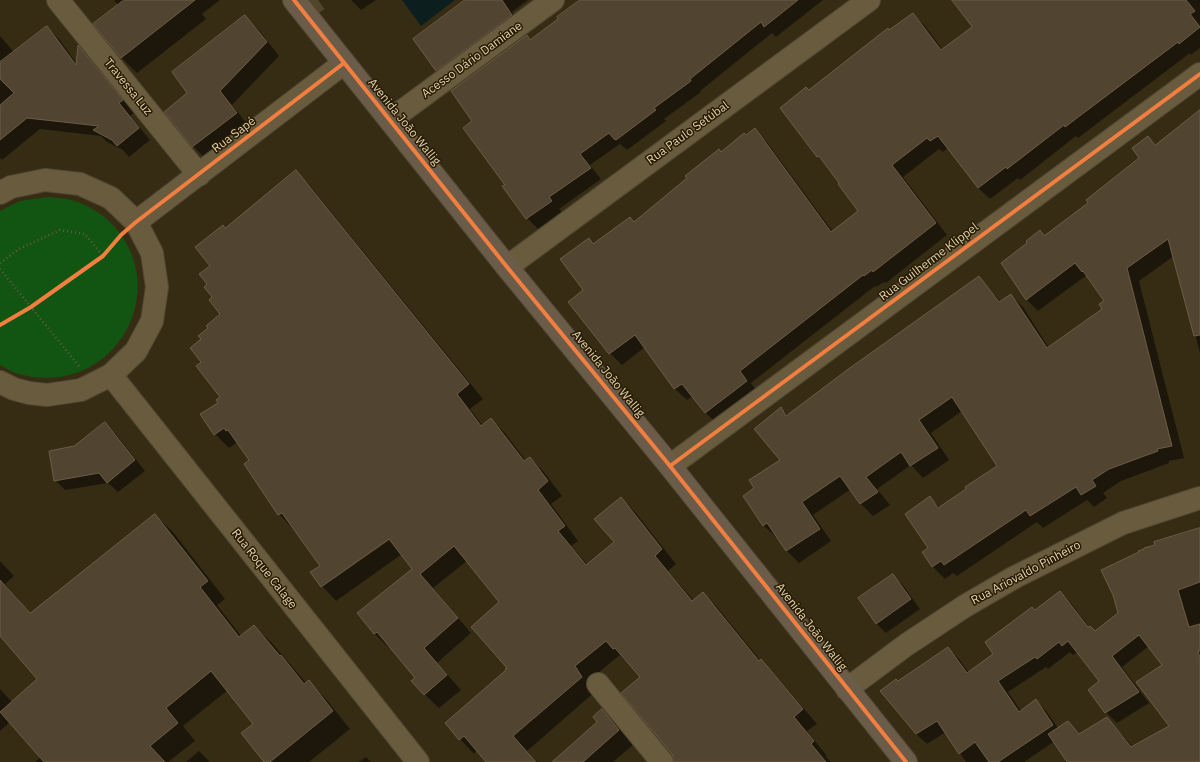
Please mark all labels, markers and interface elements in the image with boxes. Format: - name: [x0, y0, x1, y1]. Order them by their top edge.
- street label: Acesso Dário Damiane: [419, 19, 525, 101]
- street label: Travessa Luz: [101, 56, 155, 118]
- street label: Avenida João Wallig: [365, 76, 443, 168]
- street label: Rua Paulo Setúbal: [644, 98, 732, 168]
- street label: Rua Sapé: [209, 114, 259, 156]
- street label: Rua Guilherme Klippel: [877, 220, 981, 304]
- street label: Avenida João Wallig: [569, 328, 647, 420]
- street label: Rua Roque Calage: [228, 526, 300, 612]
- street label: Rua Ariovaldo Pinheiro: [969, 538, 1083, 608]
- street label: Avenida João Wallig: [772, 580, 850, 674]

